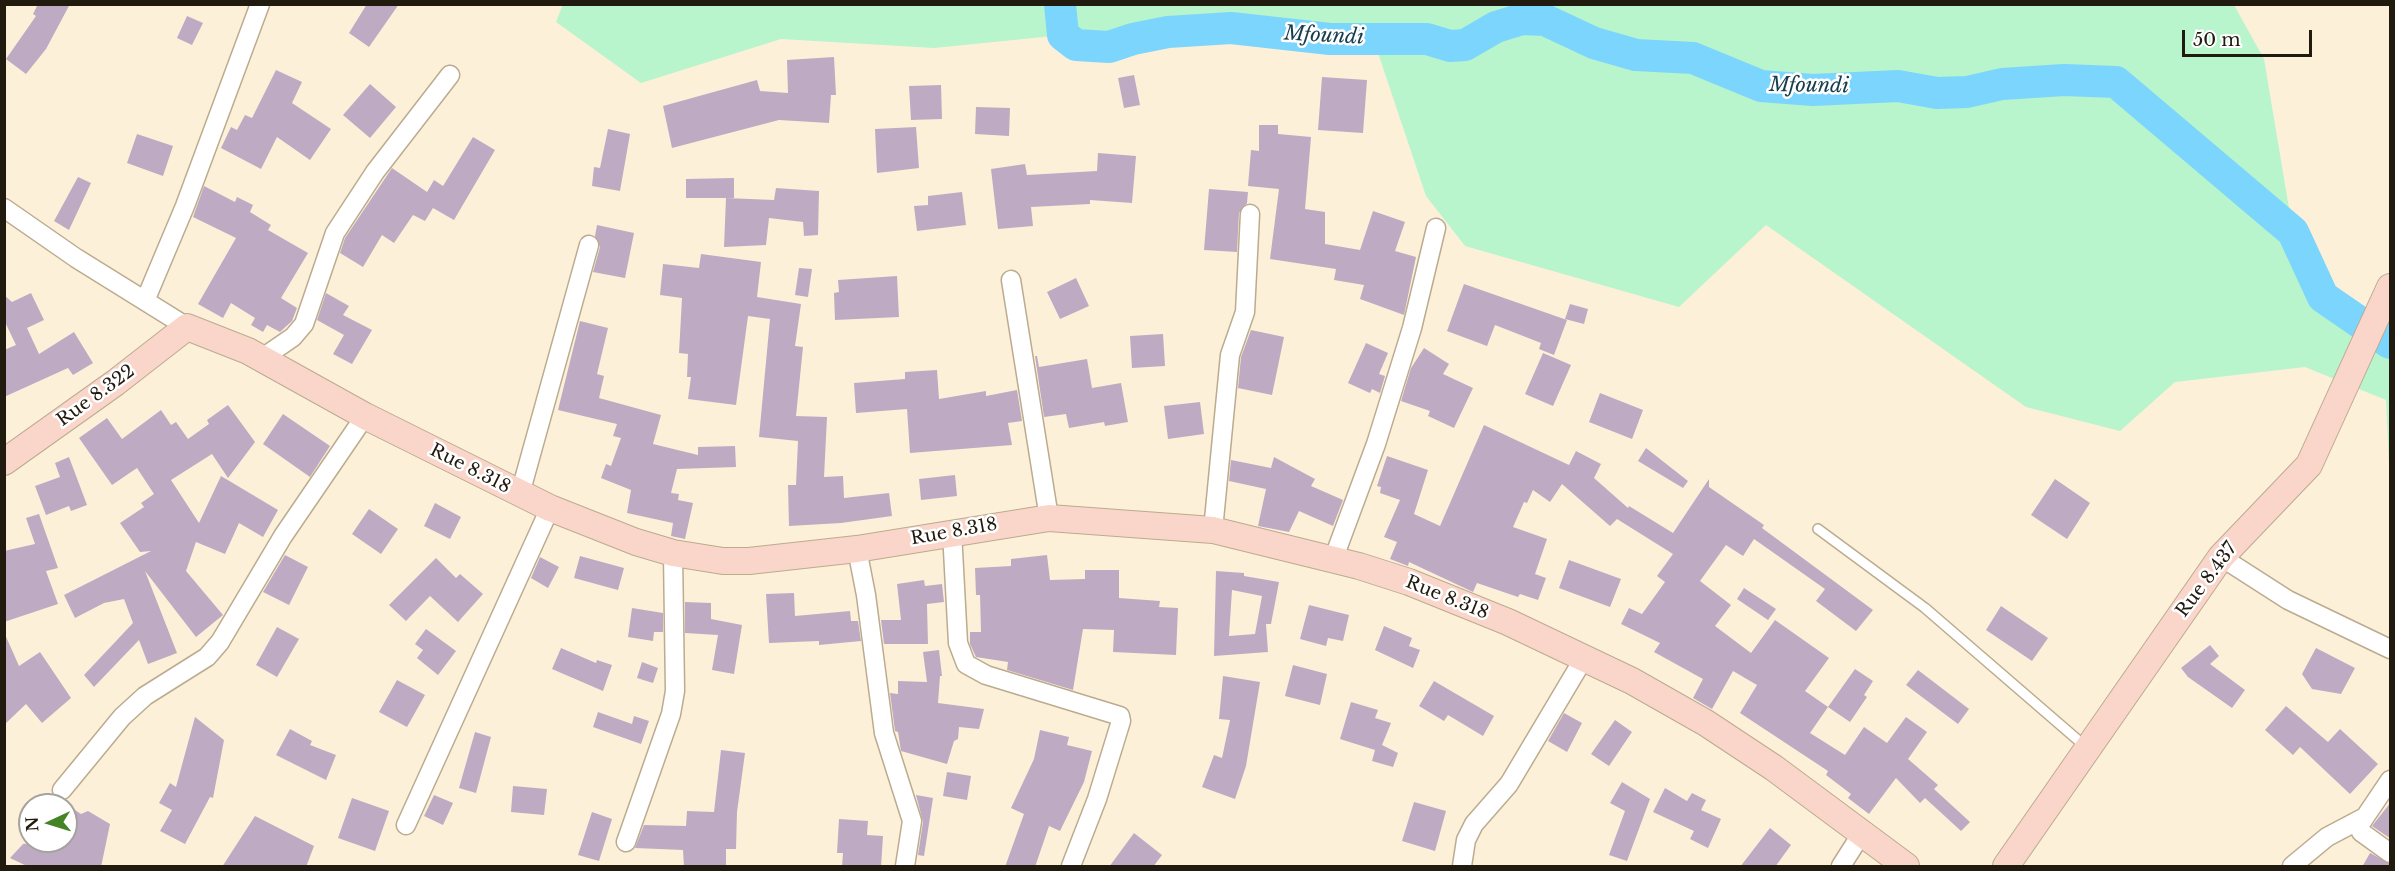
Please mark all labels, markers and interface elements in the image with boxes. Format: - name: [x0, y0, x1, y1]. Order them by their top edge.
- scale bar: [2185, 18, 2316, 56]
- water label: Mfoundi: [1283, 22, 1365, 50]
- text: 50 m: [2193, 29, 2241, 51]
- water label: Mfoundi: [1769, 73, 1849, 99]
- street label: Rue 8.322: [53, 361, 139, 431]
- street label: Rue 8.318: [426, 440, 514, 498]
- street label: Rue 8.318: [909, 514, 999, 550]
- street label: Rue 8.437: [2172, 538, 2242, 622]
- street label: Rue 8.318: [1402, 572, 1492, 624]
- north arrow: [18, 793, 78, 853]
- text: N: [22, 816, 43, 832]

